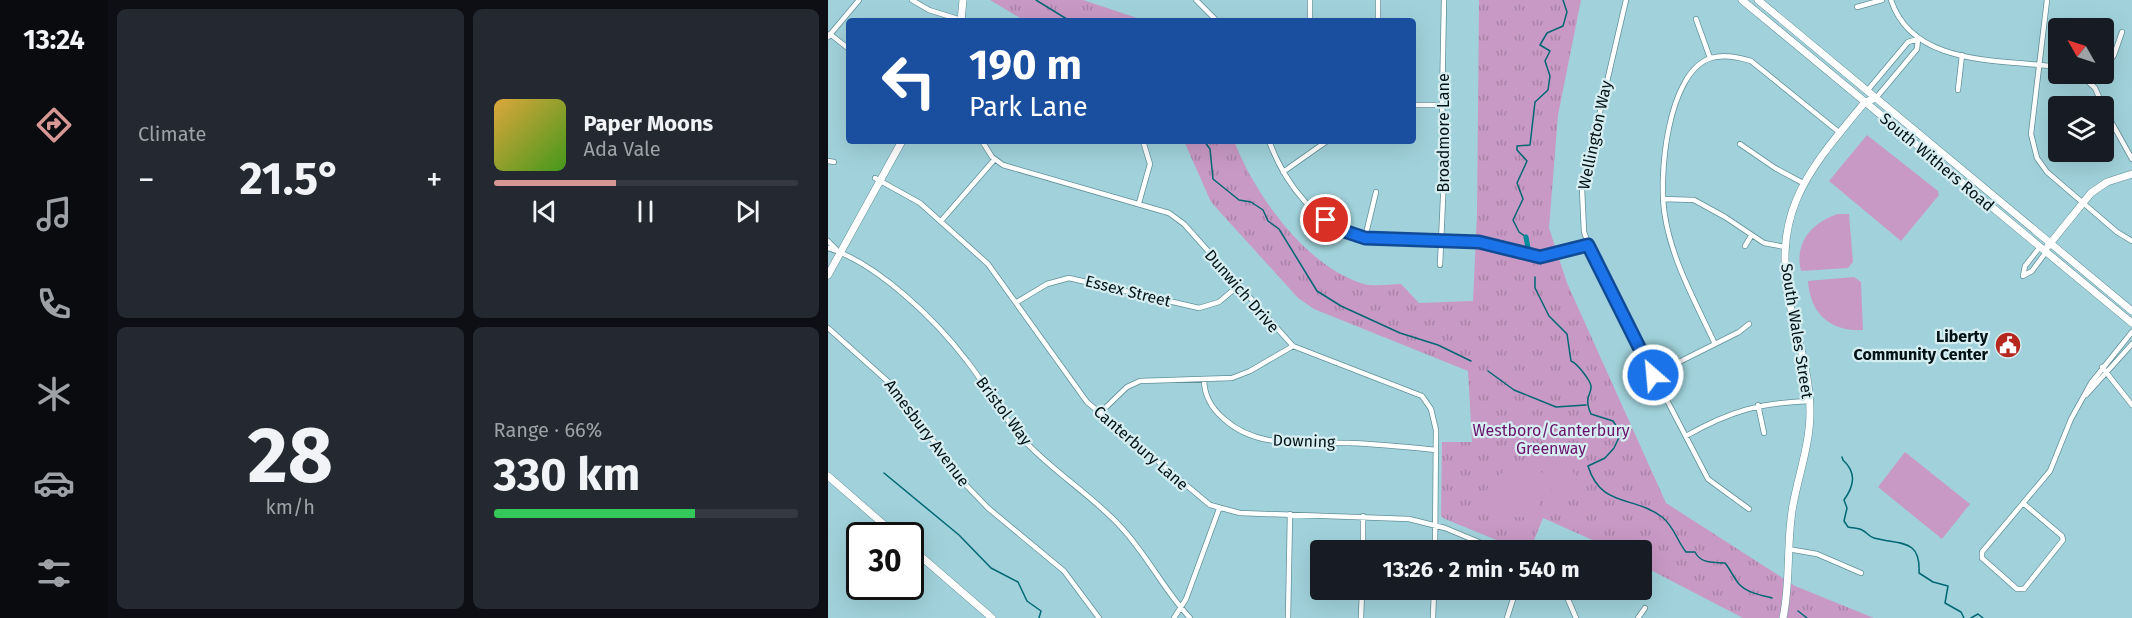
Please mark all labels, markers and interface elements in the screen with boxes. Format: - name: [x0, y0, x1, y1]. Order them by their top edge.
- north arrow: [2048, 18, 2114, 84]
- map controls: [2048, 18, 2114, 162]
- text: 13:24: [23, 24, 85, 56]
- text: 190 m: [969, 40, 1082, 90]
- icon: left: [870, 42, 948, 120]
- street label: Broadmore Lane: [1434, 73, 1453, 193]
- street label: Wellington Way: [1574, 79, 1616, 191]
- text: Park Lane: [969, 91, 1088, 123]
- button: layers: [2048, 96, 2114, 162]
- icon: directions: [33, 104, 75, 146]
- street label: South Withers Road: [1876, 109, 1998, 215]
- text: Paper Moons: [584, 110, 713, 137]
- text: Climate: [138, 122, 206, 146]
- text: Ada Vale: [584, 137, 661, 161]
- text: 21.5°: [240, 152, 341, 206]
- text: −: [138, 160, 155, 200]
- text: +: [426, 160, 443, 200]
- icon: music: [33, 193, 75, 235]
- pin: [1300, 194, 1351, 245]
- icon: previous: [528, 195, 561, 228]
- icon: pause: [629, 195, 662, 228]
- icon: next: [731, 195, 764, 228]
- icon: arrive: [1309, 203, 1342, 236]
- street label: Dunwich Drive: [1201, 246, 1283, 336]
- street label: South Wales Street: [1777, 262, 1817, 400]
- street label: Essex Street: [1083, 271, 1173, 311]
- icon: phone: [33, 283, 75, 325]
- place label: Liberty Community Center: [1854, 327, 1989, 364]
- public building icon: Liberty Community Center: [1993, 330, 2023, 360]
- position arrow: [1621, 343, 1685, 407]
- icon: climate: [33, 373, 75, 415]
- street label: Bristol Way: [972, 373, 1036, 449]
- street label: Amesbury Avenue: [881, 376, 973, 490]
- street label: Canterbury Lane: [1090, 402, 1192, 494]
- text: 28: [247, 409, 333, 503]
- text: Range · 66%: [494, 418, 602, 442]
- park label: Westboro/Canterbury Greenway: [1472, 421, 1630, 458]
- street label: Downing: [1272, 430, 1336, 452]
- text: 330 km: [494, 448, 640, 502]
- icon: car: [33, 462, 75, 504]
- text: km/h: [266, 495, 315, 519]
- speed limit sign: 30: [846, 522, 924, 600]
- icon: filters: [33, 552, 75, 594]
- text: 13:26 · 2 min · 540 m: [1382, 556, 1580, 583]

